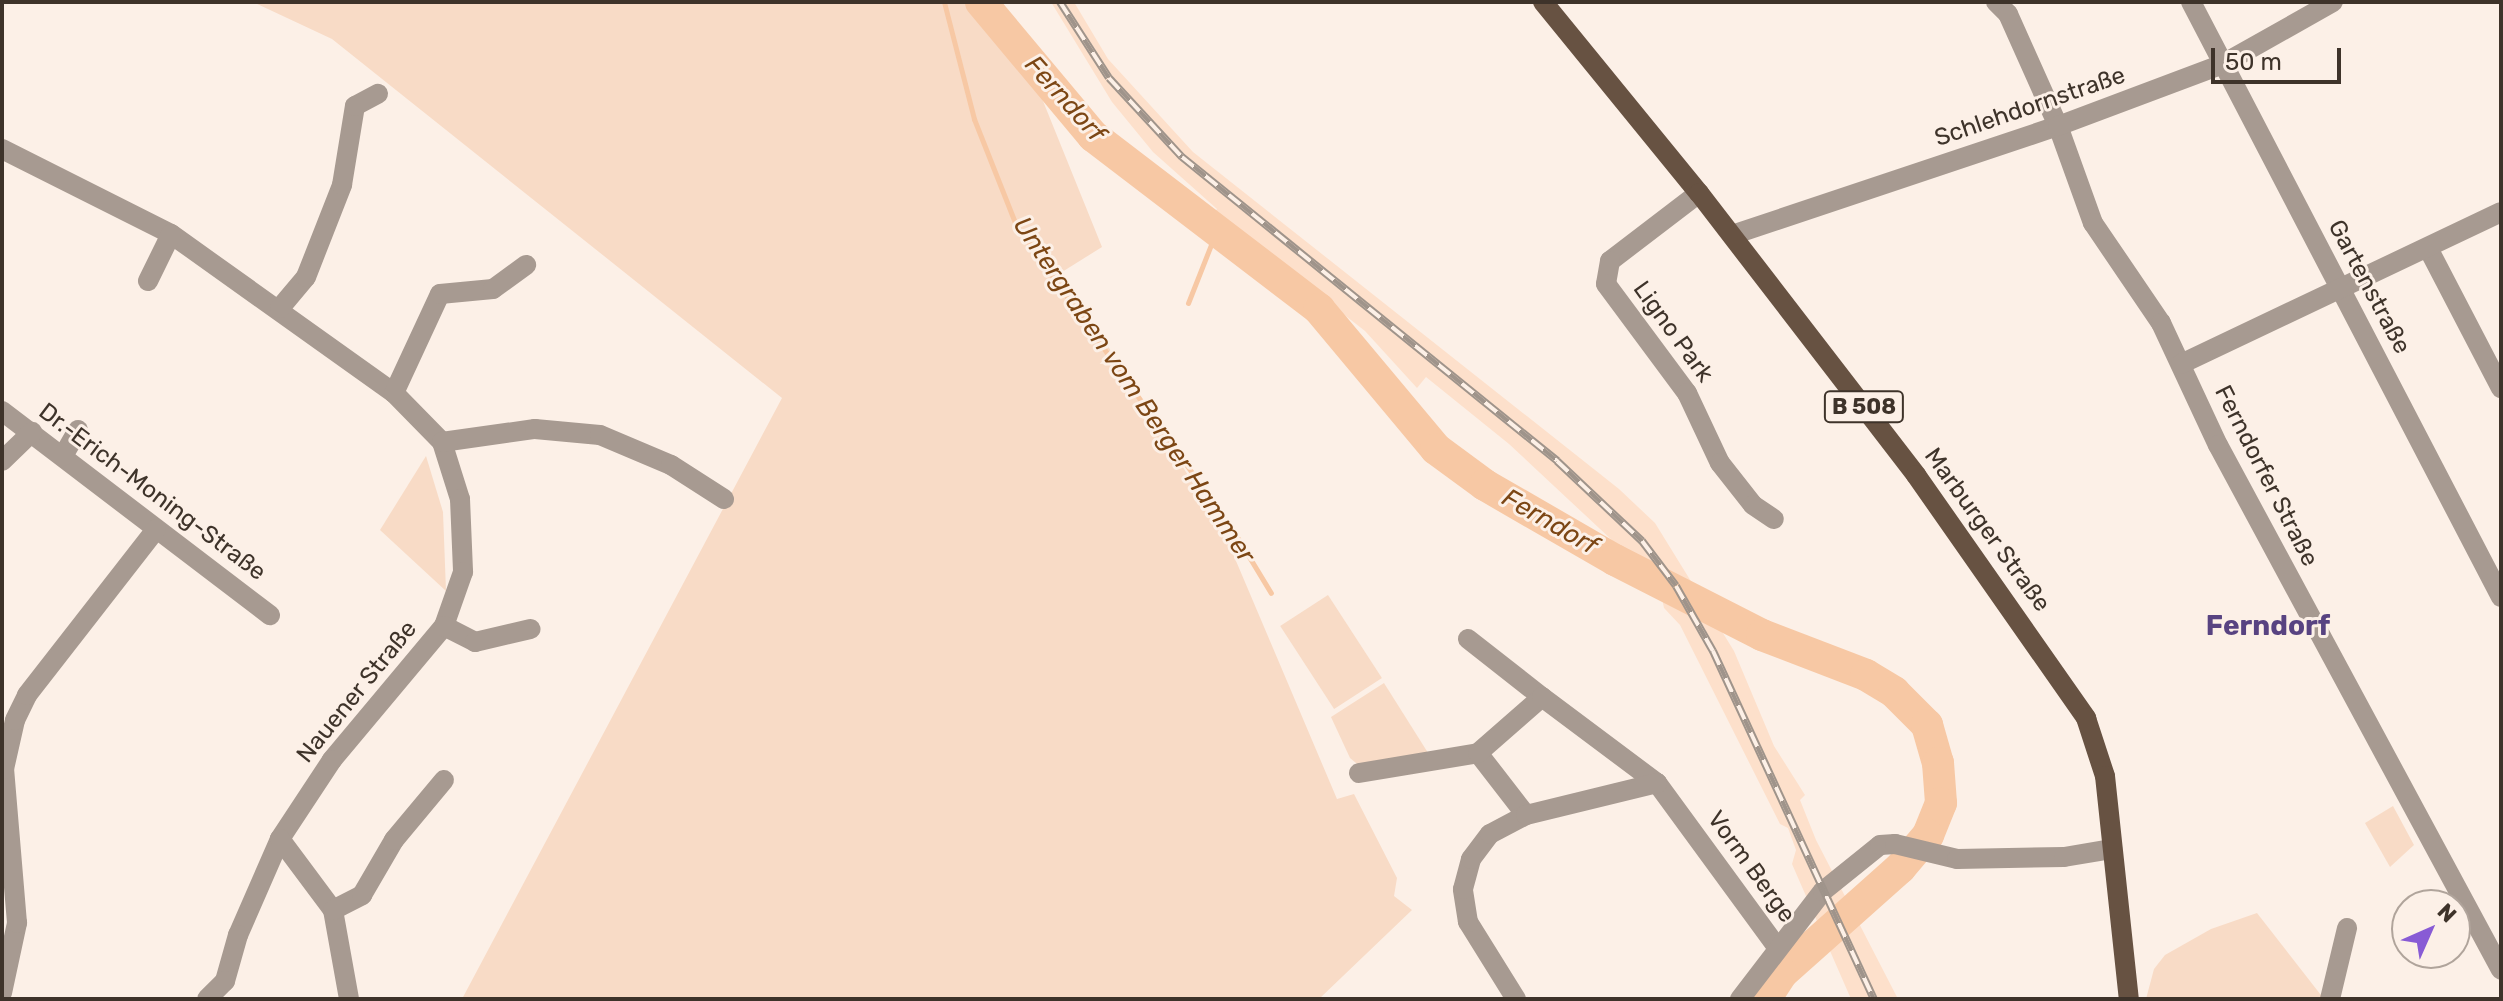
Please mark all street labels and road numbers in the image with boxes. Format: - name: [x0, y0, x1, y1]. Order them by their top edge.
- street label: Schlehdornstraße: [1931, 61, 2129, 153]
- street label: Gartenstraße: [2322, 215, 2416, 359]
- street label: Ligno Park: [1627, 276, 1719, 388]
- street label: Ferndorfer Straße: [2208, 381, 2324, 571]
- road number: B 508: [1822, 389, 1906, 425]
- street label: Dr.-Erich-Moning-Straße: [33, 397, 271, 587]
- street label: Marburger Straße: [1918, 442, 2056, 618]
- street label: Nauener Straße: [291, 615, 423, 769]
- street label: Vorm Berge: [1701, 806, 1801, 928]

